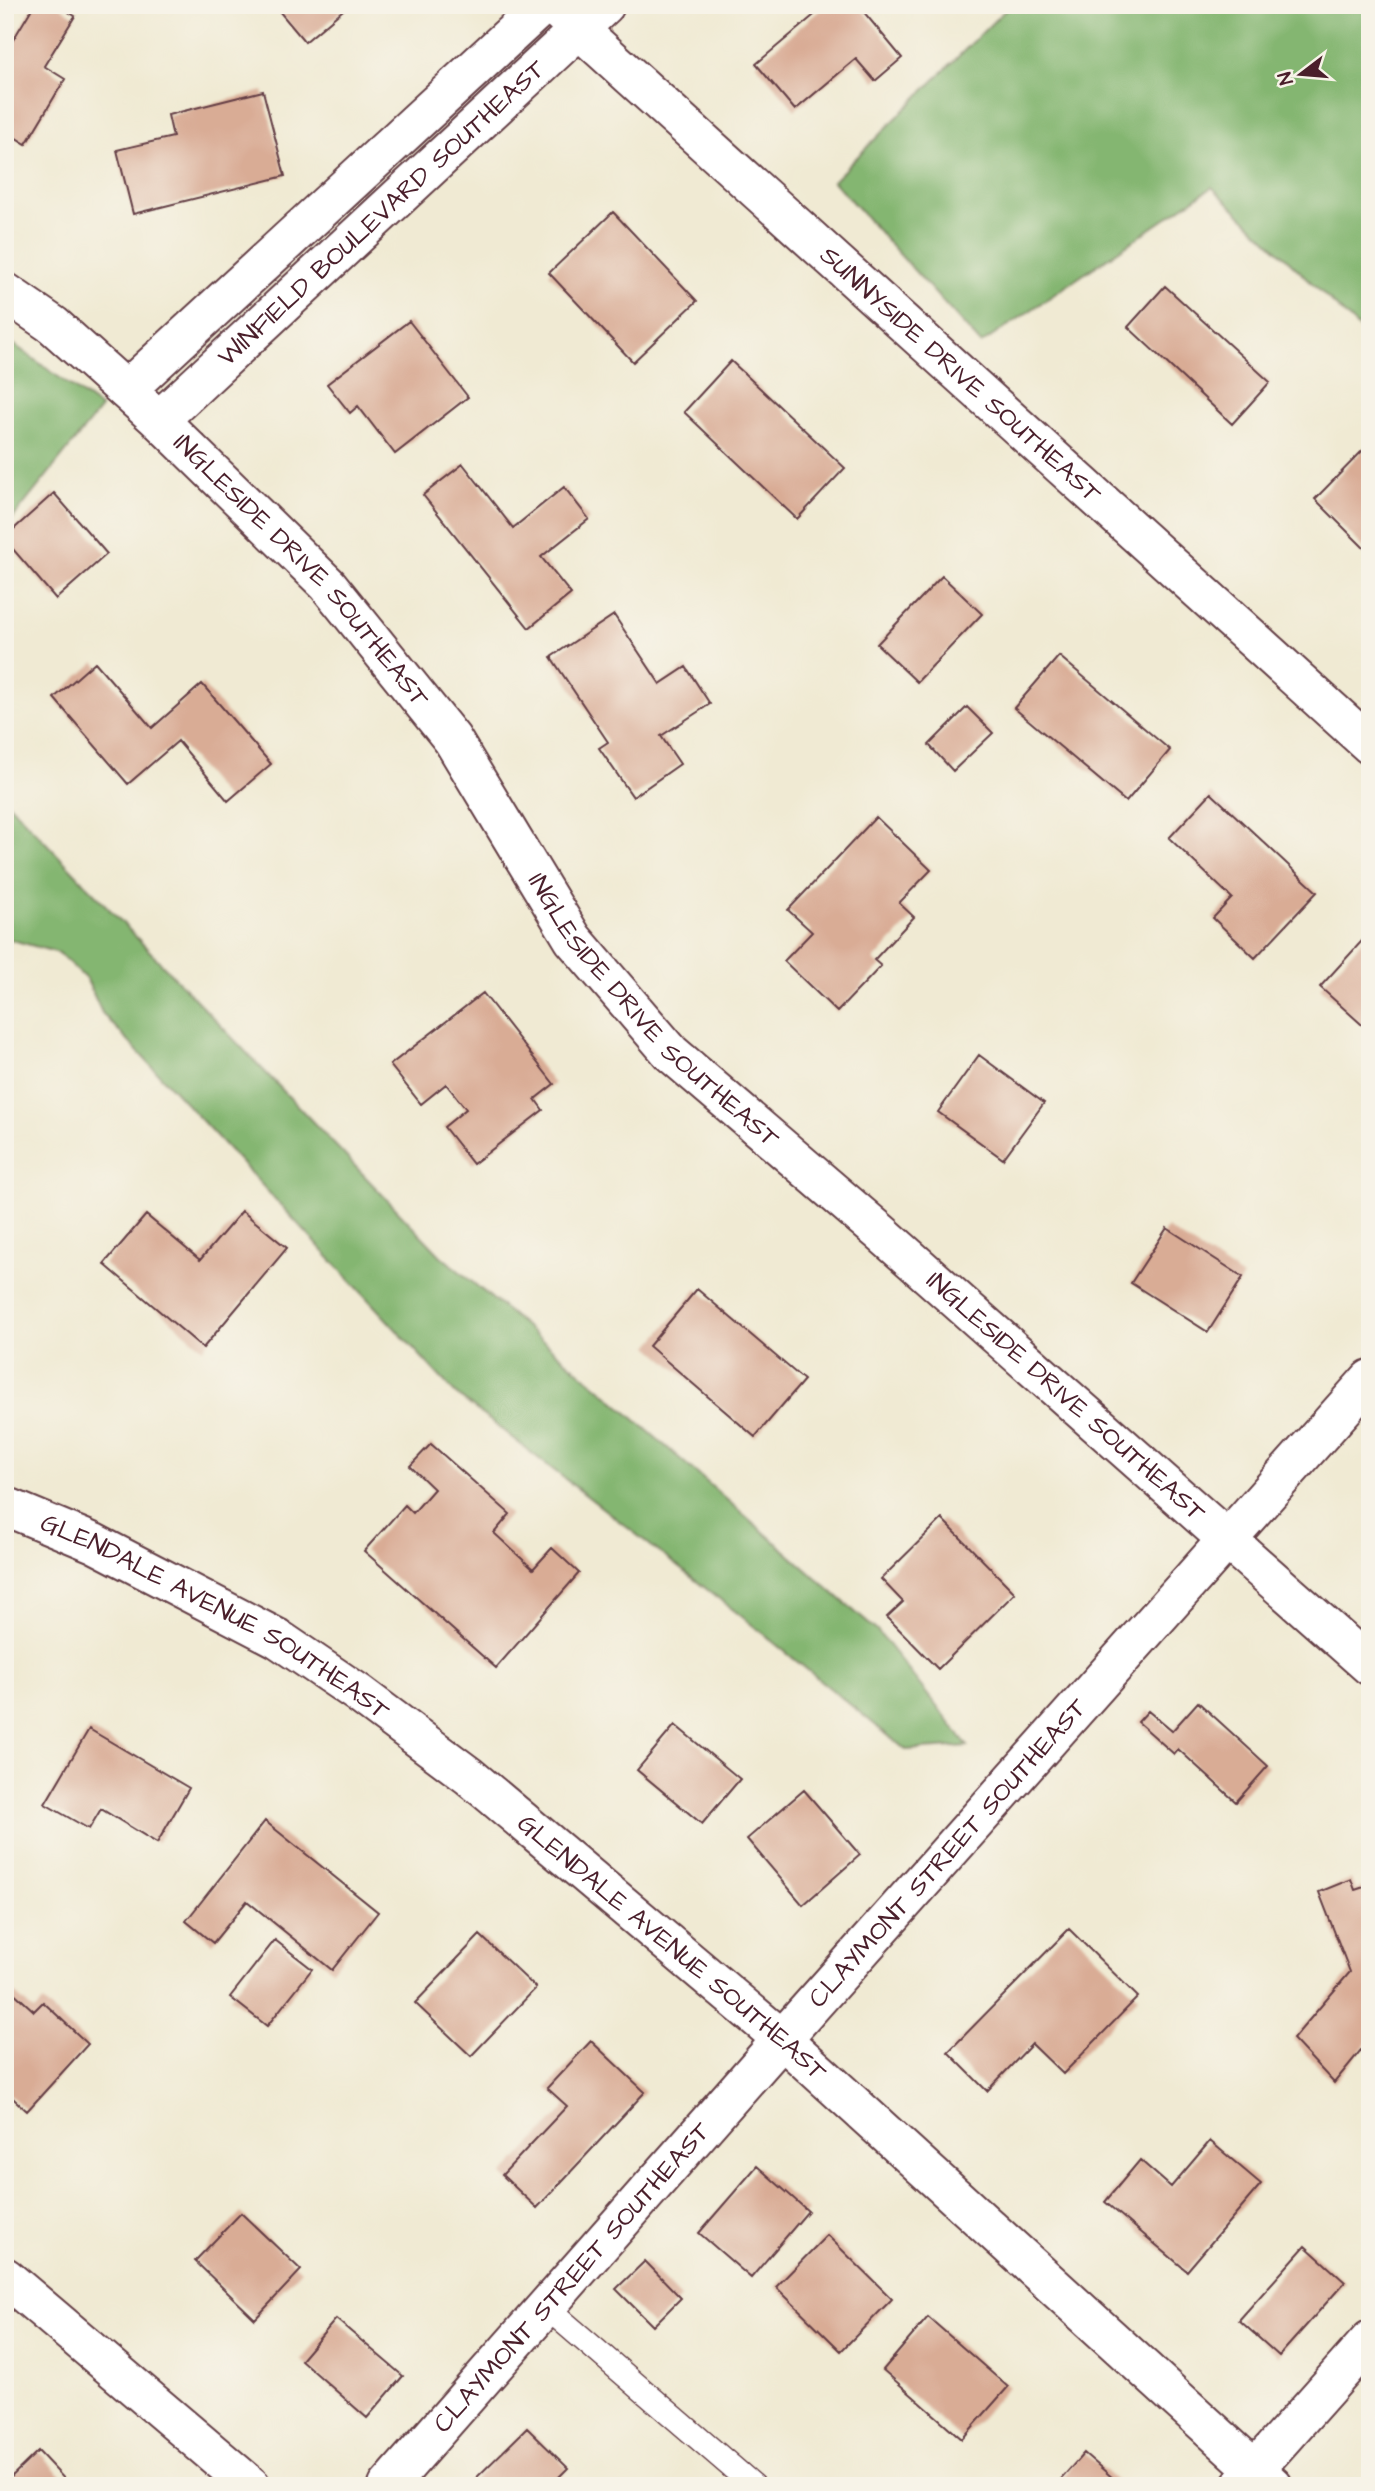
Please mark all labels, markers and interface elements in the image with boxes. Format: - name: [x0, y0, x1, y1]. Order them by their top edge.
- north arrow: [1266, 38, 1336, 108]
- street label: WINFIELD BOULEVARD SOUTHEAST: [210, 51, 554, 375]
- text: N: [1271, 69, 1301, 88]
- street label: SUNNYSIDE DRIVE SOUTHEAST: [812, 238, 1110, 512]
- street label: INGLESIDE DRIVE SOUTHEAST: [165, 426, 438, 716]
- street label: INGLESIDE DRIVE SOUTHEAST: [519, 866, 788, 1157]
- street label: INGLESIDE DRIVE SOUTHEAST: [918, 1263, 1214, 1531]
- street label: GLENDALE AVENUE SOUTHEAST: [35, 1505, 398, 1729]
- street label: CLAYMONT STREET SOUTHEAST: [800, 1690, 1096, 2016]
- street label: GLENDALE AVENUE SOUTHEAST: [509, 1806, 835, 2090]
- street label: CLAYMONT STREET SOUTHEAST: [425, 2114, 719, 2441]

